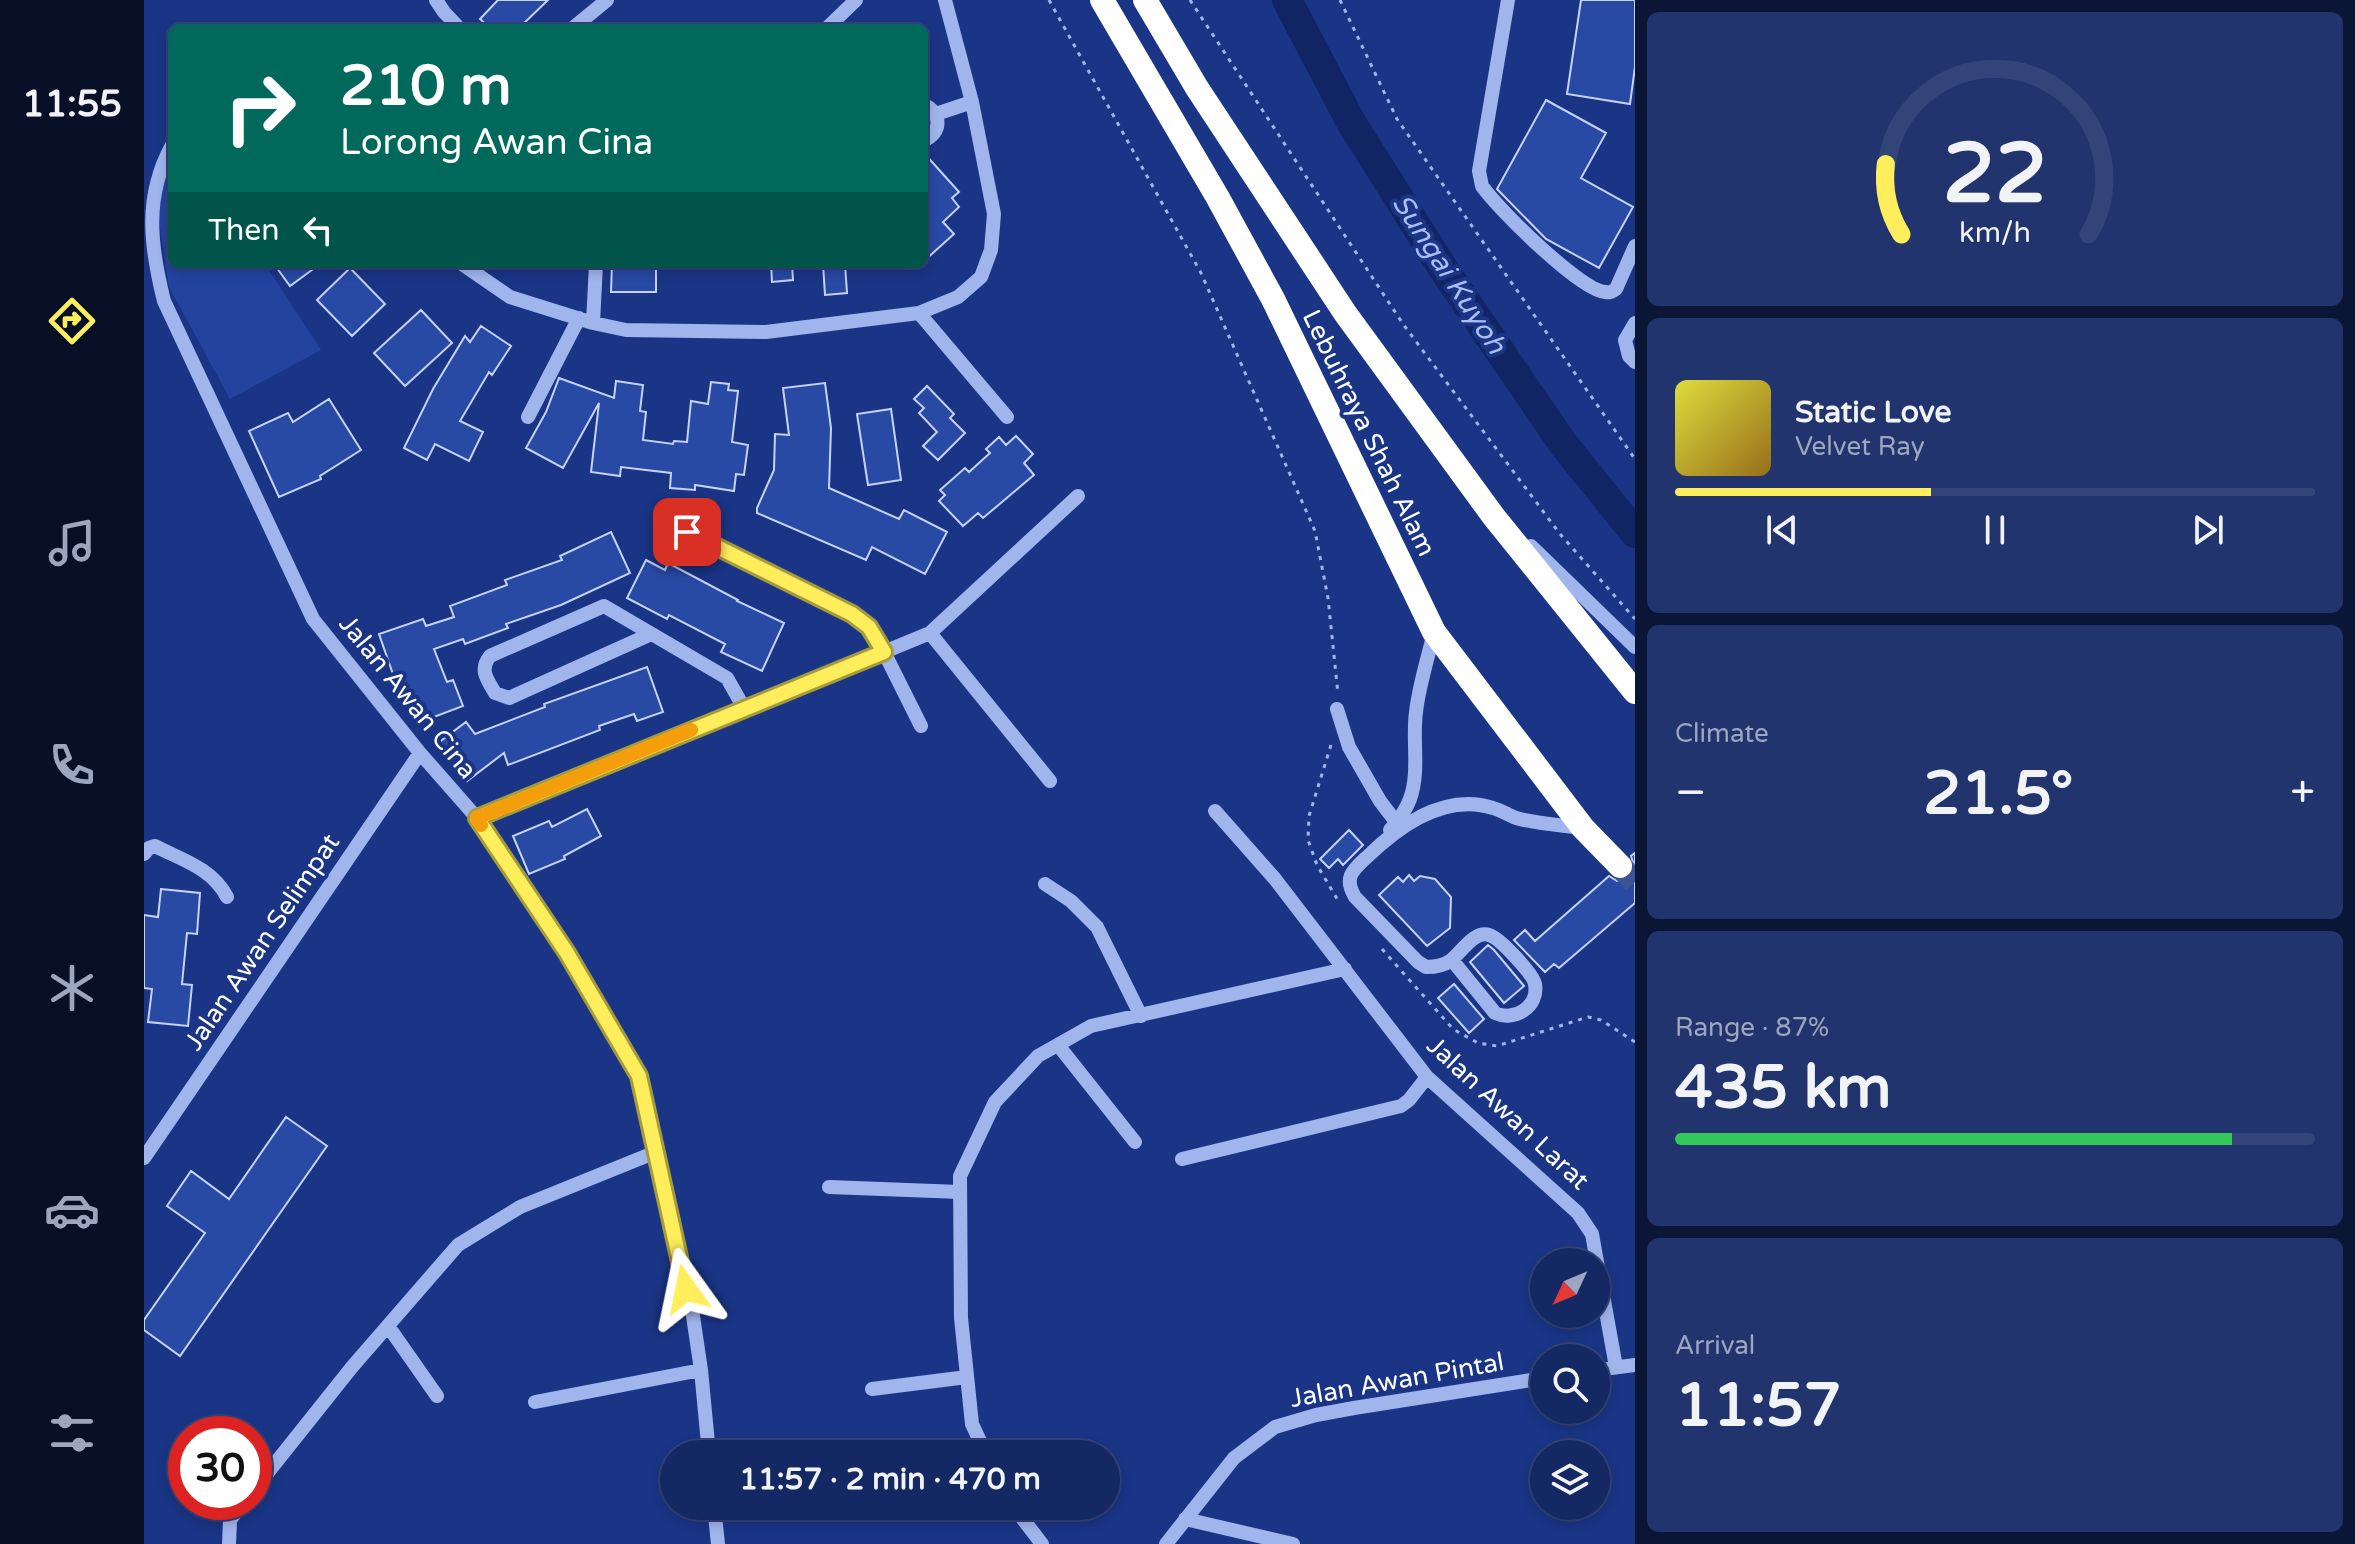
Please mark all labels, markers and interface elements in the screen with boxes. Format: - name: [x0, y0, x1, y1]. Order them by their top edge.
- text: 210 m: [340, 53, 511, 120]
- icon: right: [208, 56, 312, 160]
- text: 11:55: [22, 83, 122, 126]
- text: Lorong Awan Cina: [340, 121, 653, 164]
- text: 22: [1943, 125, 2047, 225]
- water label: Sungai Kuyoh: [1385, 188, 1514, 361]
- icon: left: [296, 208, 340, 252]
- text: Then: [208, 212, 280, 249]
- text: km/h: [1959, 216, 2031, 250]
- icon: directions: [44, 293, 100, 349]
- street label: Lebuhraya Shah Alam: [1296, 305, 1442, 561]
- text: Static Love: [1795, 394, 1951, 431]
- text: Velvet Ray: [1795, 431, 1925, 462]
- pin: [653, 498, 721, 566]
- icon: previous: [1760, 508, 1804, 552]
- icon: pause: [1973, 508, 2017, 552]
- icon: next: [2186, 508, 2230, 552]
- icon: arrive: [665, 510, 709, 554]
- icon: music: [44, 515, 100, 571]
- street label: Jalan Awan Cina: [333, 609, 483, 785]
- text: Climate: [1675, 718, 1769, 749]
- icon: phone: [44, 737, 100, 793]
- text: 21.5°: [1923, 758, 2073, 830]
- text: −: [1675, 767, 1706, 820]
- text: +: [2290, 767, 2315, 820]
- street label: Jalan Awan Selimpat: [178, 828, 346, 1056]
- icon: climate: [44, 960, 100, 1016]
- text: Range · 87%: [1675, 1012, 1829, 1043]
- street label: Jalan Awan Larat: [1421, 1030, 1596, 1196]
- text: 435 km: [1675, 1052, 1891, 1124]
- icon: car: [44, 1182, 100, 1238]
- position arrow: [644, 1247, 728, 1331]
- north arrow: [1530, 1248, 1610, 1328]
- map controls: [1530, 1248, 1610, 1520]
- text: Arrival: [1675, 1330, 1755, 1361]
- button: search: [1530, 1344, 1610, 1424]
- street label: Jalan Awan Pintal: [1288, 1346, 1506, 1414]
- text: 11:57: [1675, 1370, 1841, 1442]
- icon: filters: [44, 1405, 100, 1461]
- speed limit sign: 30: [168, 1416, 272, 1520]
- button: layers: [1530, 1440, 1610, 1520]
- text: 11:57 · 2 min · 470 m: [739, 1461, 1041, 1498]

